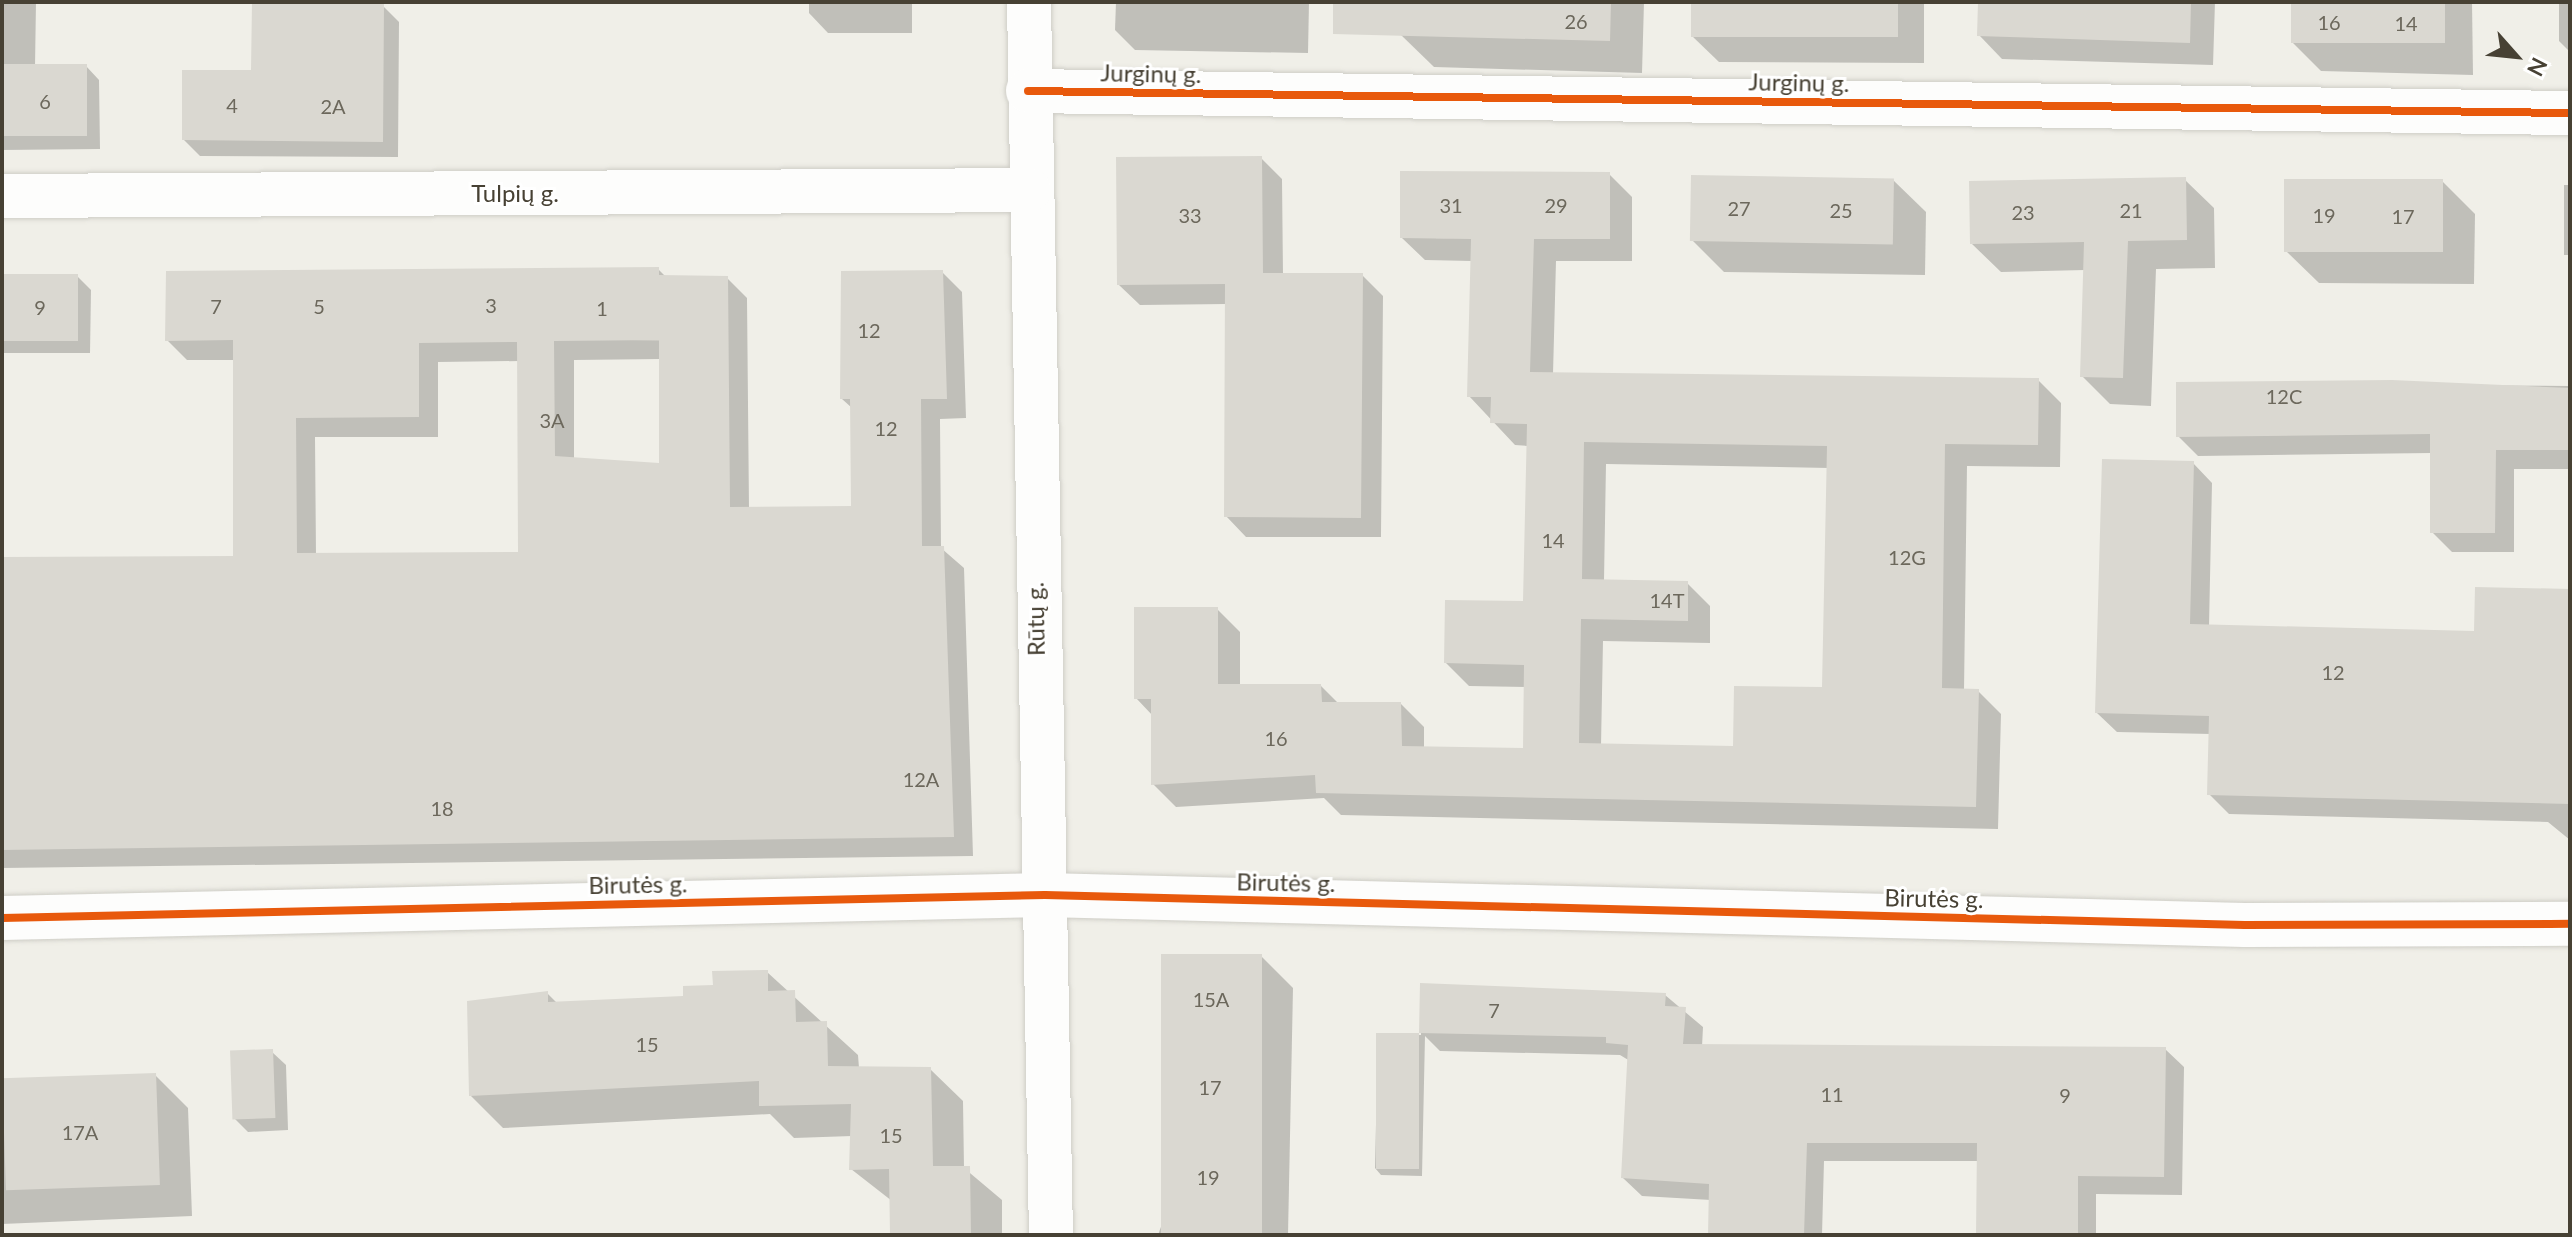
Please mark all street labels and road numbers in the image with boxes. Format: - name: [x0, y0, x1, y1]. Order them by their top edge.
- street label: Jurginų g.: [1100, 58, 1202, 88]
- street label: Jurginų g.: [1748, 67, 1850, 97]
- street label: Tulpių g.: [471, 179, 559, 207]
- street label: Rūtų g.: [1020, 582, 1050, 656]
- street label: Birutės g.: [1236, 867, 1336, 897]
- street label: Birutės g.: [588, 869, 688, 899]
- street label: Birutės g.: [1884, 883, 1984, 913]

